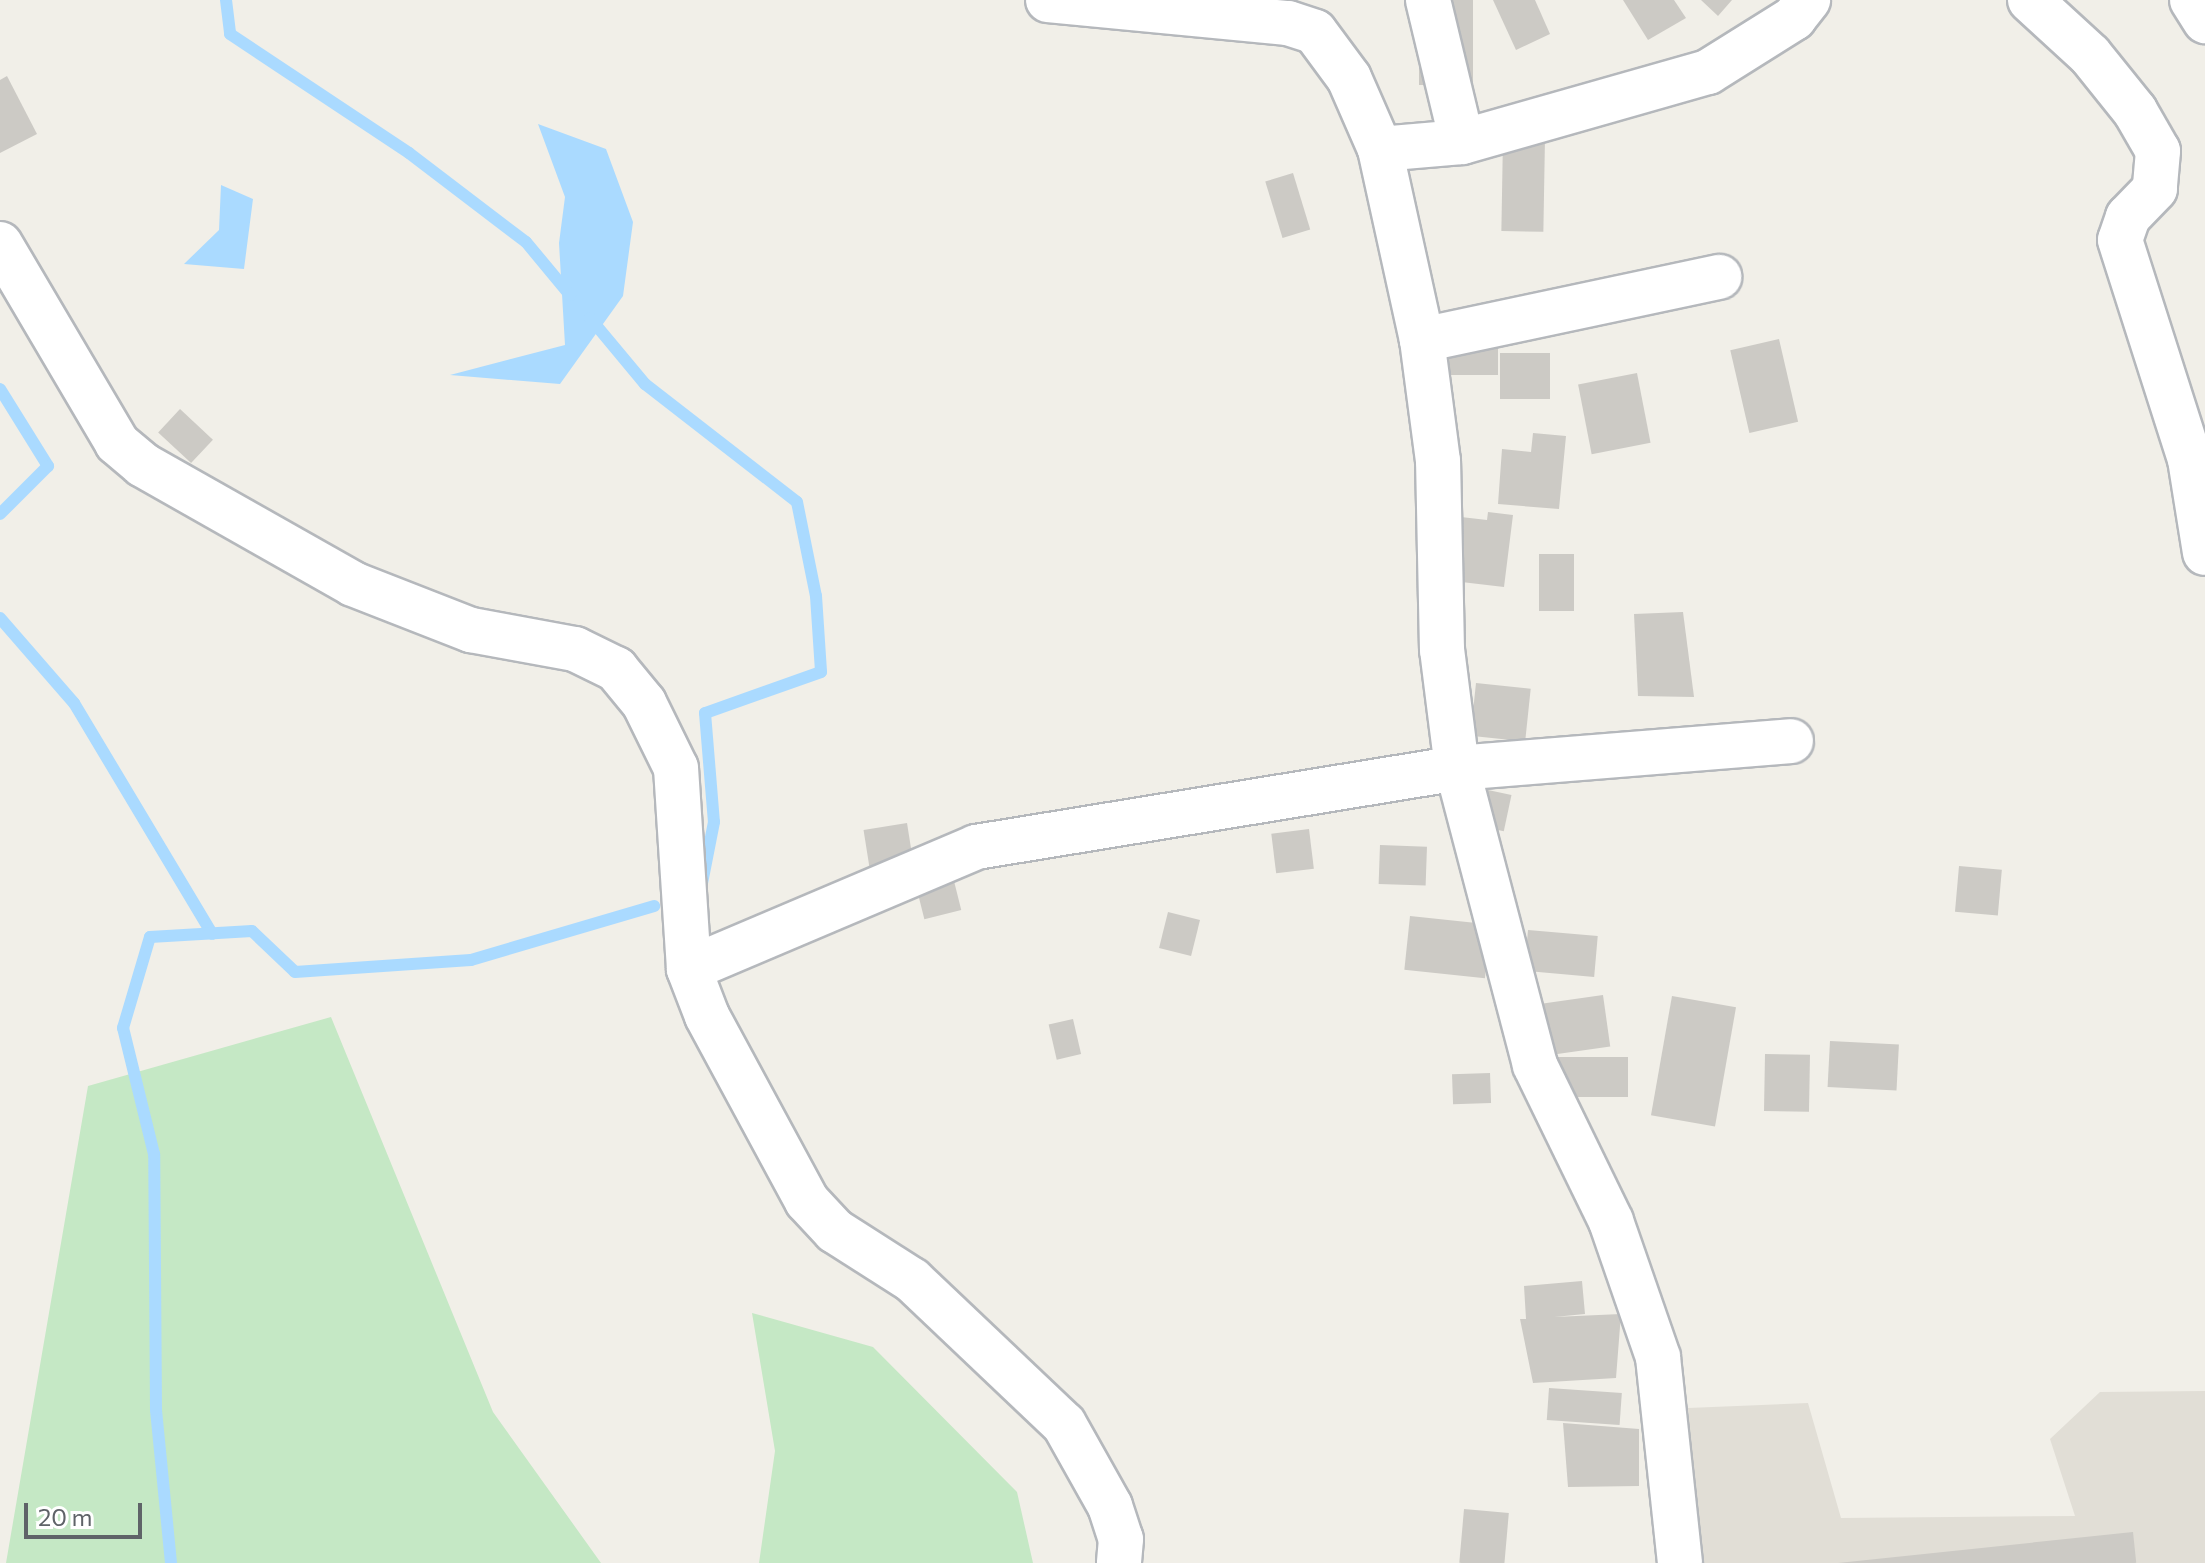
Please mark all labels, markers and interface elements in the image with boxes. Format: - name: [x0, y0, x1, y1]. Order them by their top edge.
- scale bar: [28, 1487, 146, 1537]
- text: 20 m: [38, 1502, 92, 1531]

